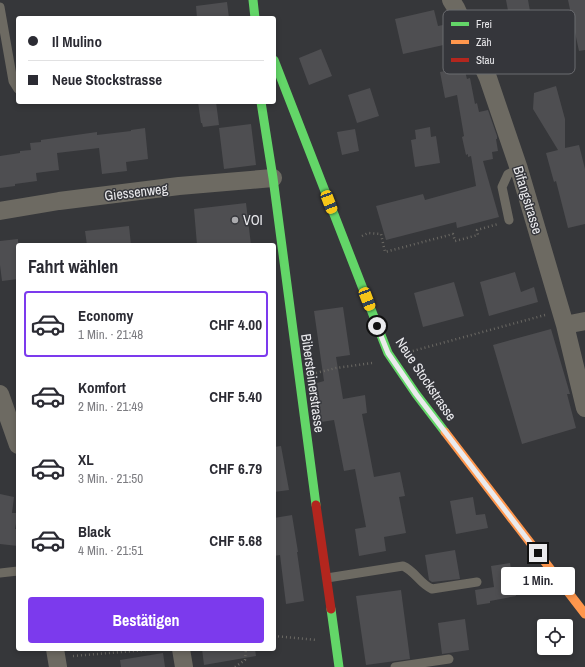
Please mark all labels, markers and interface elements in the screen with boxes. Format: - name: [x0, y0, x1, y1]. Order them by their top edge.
- legend: [443, 10, 575, 74]
- text: Frei: [476, 17, 492, 31]
- text: Il Mulino: [52, 31, 102, 52]
- text: Zäh: [476, 35, 492, 49]
- text: Stau: [476, 53, 495, 67]
- text: Neue Stockstrasse: [52, 69, 162, 90]
- street label: Bifangstrasse: [509, 164, 547, 236]
- street label: Giessenweg: [103, 179, 169, 205]
- car: [319, 189, 339, 215]
- place label: VOI: [243, 211, 263, 229]
- marker: VOI: [230, 215, 240, 225]
- text: Fahrt wählen: [28, 254, 118, 279]
- car: [357, 286, 377, 312]
- text: Economy: [78, 305, 133, 326]
- icon: car: [30, 306, 66, 342]
- text: CHF 4.00: [209, 314, 262, 335]
- route start: [368, 317, 386, 335]
- text: 1 Min. · 21:48: [78, 326, 143, 343]
- street label: Bibersteinerstrasse: [297, 332, 329, 434]
- street label: Neue Stockstrasse: [392, 334, 460, 424]
- text: Komfort: [78, 377, 126, 398]
- icon: car: [30, 378, 66, 414]
- text: CHF 5.40: [209, 386, 262, 407]
- text: 2 Min. · 21:49: [78, 398, 143, 415]
- text: XL: [78, 449, 94, 470]
- icon: car: [30, 450, 66, 486]
- text: CHF 6.79: [209, 458, 262, 479]
- text: 3 Min. · 21:50: [78, 470, 143, 487]
- text: Black: [78, 521, 111, 542]
- icon: car: [30, 522, 66, 558]
- text: CHF 5.68: [209, 530, 262, 551]
- text: 4 Min. · 21:51: [78, 542, 143, 559]
- route end: [529, 544, 547, 562]
- callout: 1 Min.: [501, 567, 575, 595]
- text: 1 Min.: [523, 572, 553, 589]
- button: Bestätigen: [28, 597, 264, 643]
- map controls: [537, 619, 573, 655]
- button: locate: [537, 619, 573, 655]

